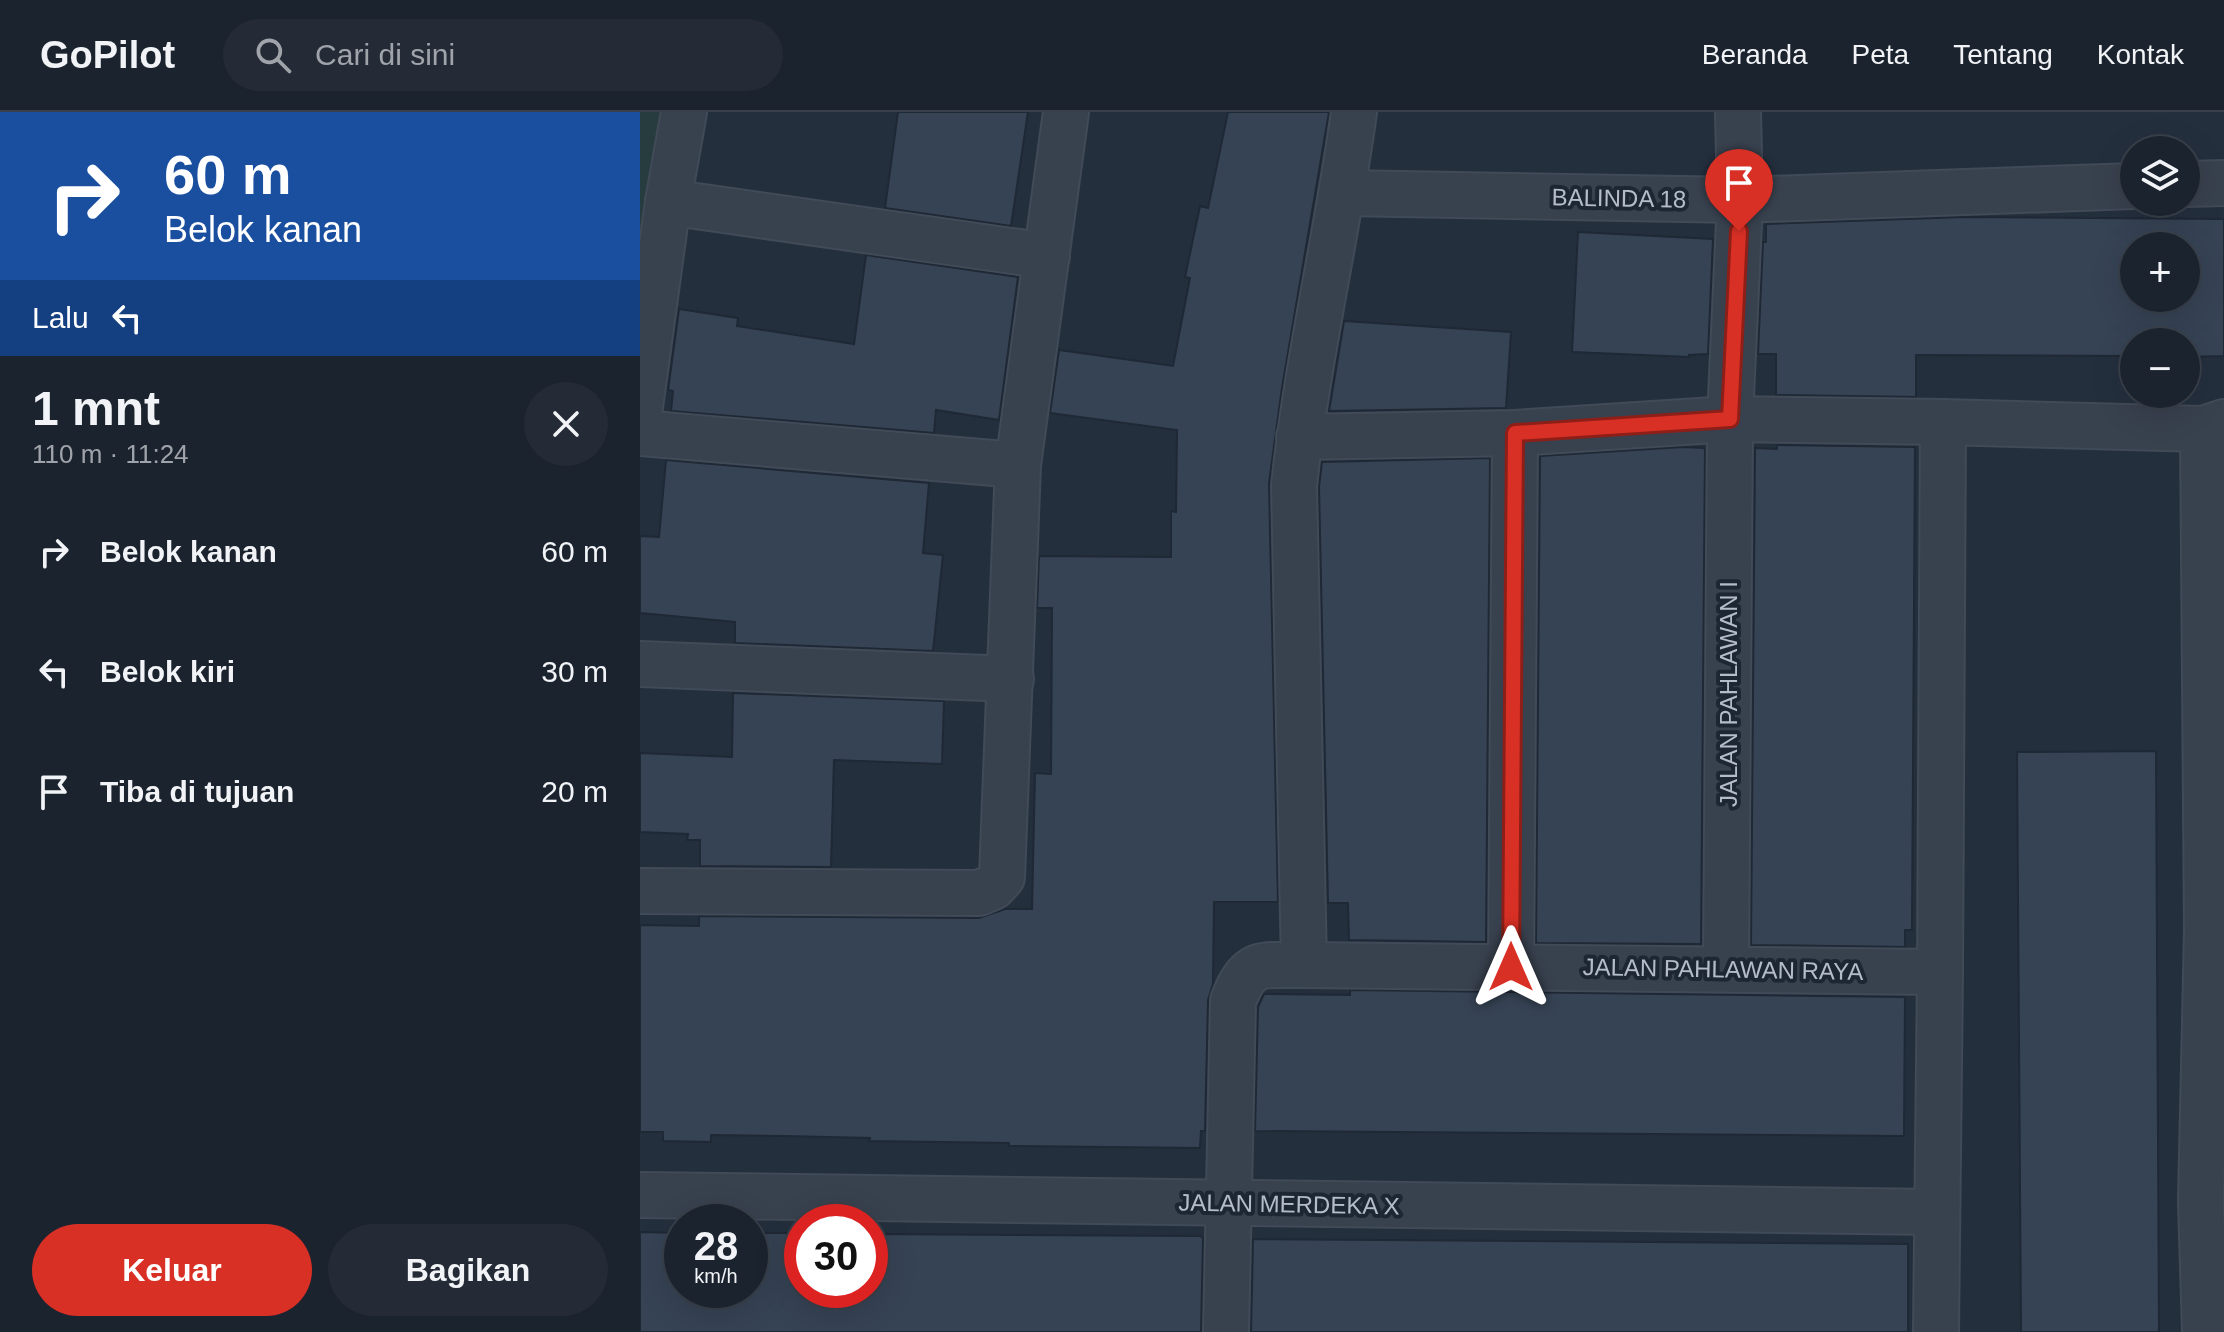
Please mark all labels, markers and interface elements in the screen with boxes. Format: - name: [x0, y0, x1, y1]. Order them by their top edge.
- search box: [223, 19, 783, 91]
- icon: search: [251, 33, 295, 77]
- text: GoPilot: [40, 34, 175, 76]
- text: Cari di sini: [315, 38, 455, 71]
- text: Beranda: [1702, 39, 1808, 70]
- text: Peta: [1852, 39, 1909, 70]
- text: Tentang: [1953, 39, 2053, 70]
- text: Kontak: [2097, 39, 2184, 70]
- map controls: [2120, 136, 2200, 408]
- button: layers: [2120, 136, 2200, 216]
- text: 60 m: [164, 143, 292, 206]
- icon: right: [32, 144, 136, 248]
- pin: [1705, 149, 1773, 231]
- icon: arrive: [1717, 161, 1761, 205]
- street label: BALINDA 18: [1551, 183, 1687, 213]
- text: Belok kanan: [164, 209, 362, 250]
- button: +: [2120, 232, 2200, 312]
- icon: left: [105, 296, 149, 340]
- text: Lalu: [32, 301, 89, 334]
- button: −: [2120, 328, 2200, 408]
- text: 1 mnt: [32, 382, 160, 435]
- button: close: [524, 382, 608, 466]
- text: 110 m · 11:24: [32, 439, 189, 469]
- icon: right: [32, 530, 76, 574]
- text: Belok kanan: [100, 535, 277, 568]
- text: 60 m: [541, 535, 608, 568]
- street label: JALAN PAHLAWAN I: [1715, 581, 1742, 807]
- icon: left: [32, 650, 76, 694]
- text: Belok kiri: [100, 655, 235, 688]
- text: 30 m: [541, 655, 608, 688]
- icon: arrive: [32, 770, 76, 814]
- text: Tiba di tujuan: [100, 775, 294, 808]
- text: 20 m: [541, 775, 608, 808]
- position arrow: [1469, 925, 1553, 1009]
- street label: JALAN PAHLAWAN RAYA: [1582, 953, 1864, 985]
- street label: JALAN MERDEKA X: [1178, 1189, 1400, 1219]
- speed limit sign: 30: [784, 1204, 888, 1308]
- button: Keluar: [32, 1224, 312, 1316]
- button: Bagikan: [328, 1224, 608, 1316]
- text: 28: [694, 1224, 738, 1268]
- text: km/h: [694, 1265, 738, 1287]

